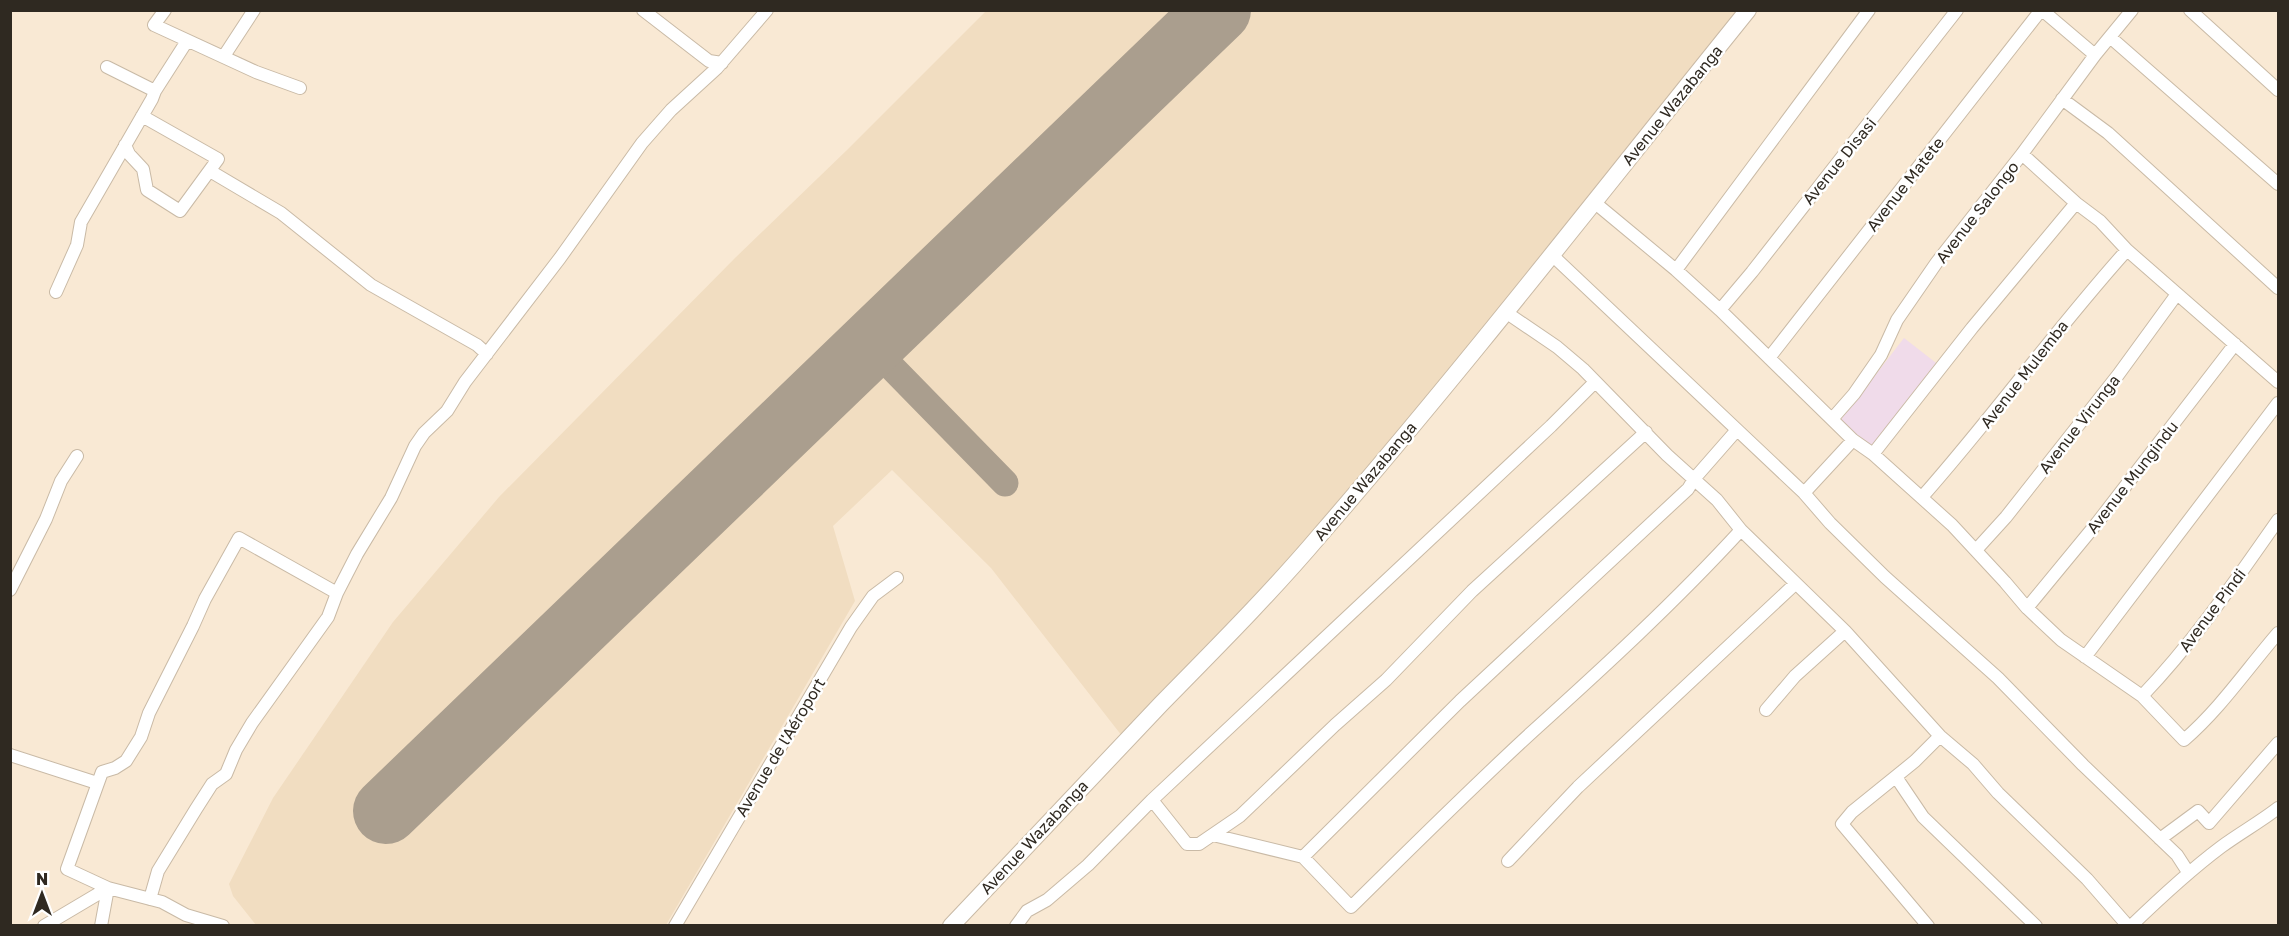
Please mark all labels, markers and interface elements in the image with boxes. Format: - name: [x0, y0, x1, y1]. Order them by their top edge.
- street label: Avenue Wazabanga: [1617, 41, 1727, 169]
- street label: Avenue Disasi: [1798, 113, 1880, 209]
- street label: Avenue Matete: [1862, 133, 1948, 235]
- street label: Avenue Salongo: [1931, 157, 2023, 267]
- street label: Avenue Mulemba: [1976, 316, 2072, 432]
- street label: Avenue Virunga: [2034, 371, 2124, 477]
- street label: Avenue Wazabanga: [1309, 417, 1421, 545]
- street label: Avenue Mungindu: [2082, 417, 2182, 537]
- street label: Avenue Pindi: [2174, 564, 2250, 656]
- street label: Avenue de l'Aéroport: [731, 674, 829, 820]
- street label: Avenue Wazabanga: [976, 776, 1092, 898]
- north arrow: [12, 864, 72, 924]
- text: N: [36, 869, 48, 889]

